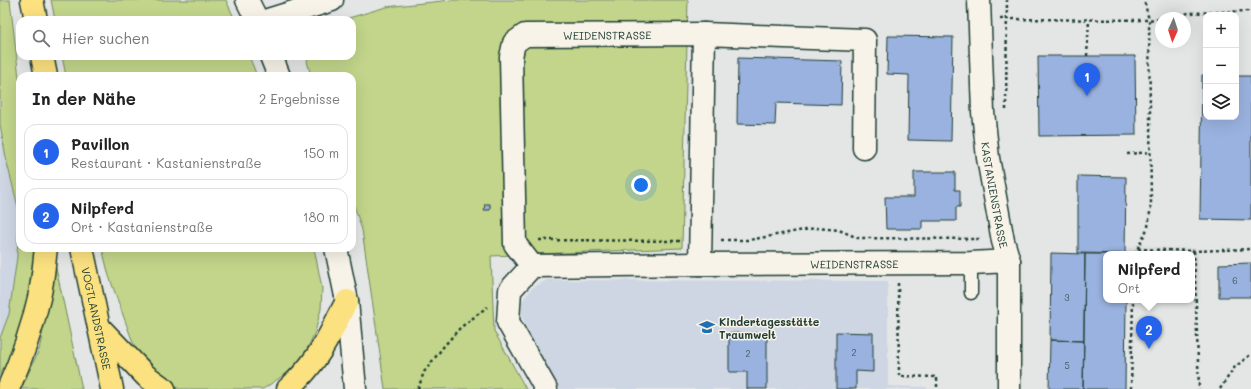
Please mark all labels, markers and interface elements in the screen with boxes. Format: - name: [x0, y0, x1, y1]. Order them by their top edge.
- north arrow: [1155, 12, 1191, 48]
- map controls: [1203, 12, 1239, 120]
- button: +: [1203, 12, 1239, 48]
- search box: [16, 16, 356, 60]
- icon: search: [30, 27, 52, 49]
- street label: WEIDENSTRASSE: [563, 27, 652, 42]
- text: Hier suchen: [62, 28, 149, 48]
- button: −: [1203, 48, 1239, 84]
- pin: 1: [1074, 63, 1100, 96]
- button: layers: [1203, 84, 1239, 120]
- text: In der Nähe: [32, 87, 136, 109]
- text: 2 Ergebnisse: [259, 90, 340, 107]
- text: Pavillon: [71, 134, 129, 154]
- street label: KASTANIENSTRASSE: [979, 141, 1012, 250]
- text: 1: [43, 144, 49, 161]
- text: 150 m: [303, 144, 339, 161]
- text: Restaurant · Kastanienstraße: [71, 154, 262, 171]
- your location: [631, 175, 651, 195]
- text: Nilpferd: [71, 198, 134, 218]
- text: 2: [42, 208, 50, 225]
- text: 180 m: [303, 208, 339, 225]
- text: Ort · Kastanienstraße: [71, 218, 213, 235]
- popup: [1103, 251, 1195, 303]
- street label: WEIDENSTRASSE: [810, 256, 899, 271]
- text: Nilpferd: [1118, 259, 1180, 279]
- street label: VOGTLANDSTRASSE: [79, 266, 115, 371]
- house number: 6: [1232, 275, 1238, 286]
- text: Ort: [1118, 279, 1140, 296]
- house number: 3: [1064, 292, 1070, 303]
- place label: Kindertagesstätte Traumwelt: [719, 314, 820, 342]
- pin: 2: [1136, 316, 1162, 349]
- school or university icon: Kindertagesstätte Traumwelt: [698, 318, 716, 336]
- house number: 2: [851, 347, 857, 358]
- house number: 2: [745, 348, 751, 359]
- house number: 5: [1064, 360, 1070, 371]

